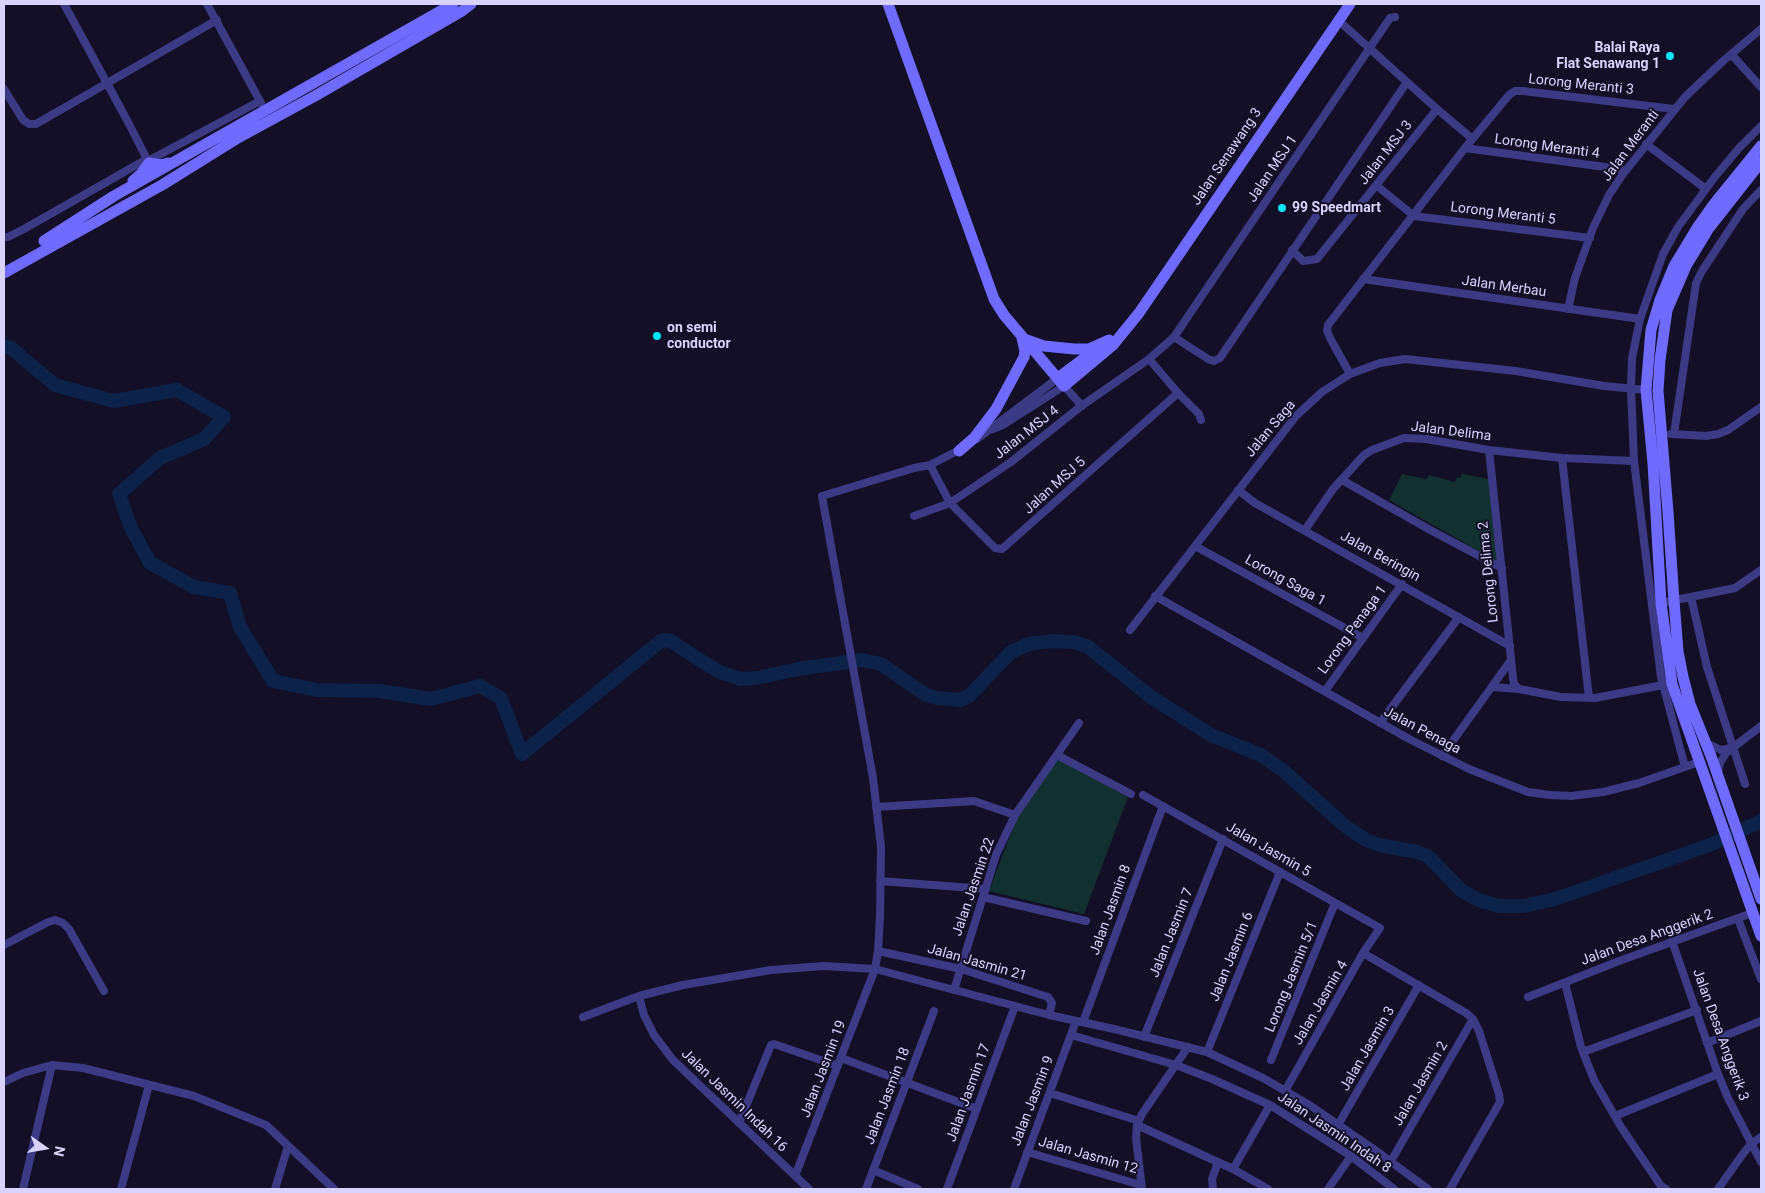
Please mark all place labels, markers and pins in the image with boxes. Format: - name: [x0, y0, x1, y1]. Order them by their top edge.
- place label: Balai Raya Flat Senawang 1: [1556, 40, 1660, 72]
- marker: Balai Raya Flat Senawang 1: [1664, 50, 1676, 62]
- place label: 99 Speedmart: [1292, 200, 1381, 216]
- marker: 99 Speedmart: [1276, 202, 1288, 214]
- place label: on semi conductor: [667, 320, 731, 352]
- marker: on semi conductor: [651, 330, 663, 342]

